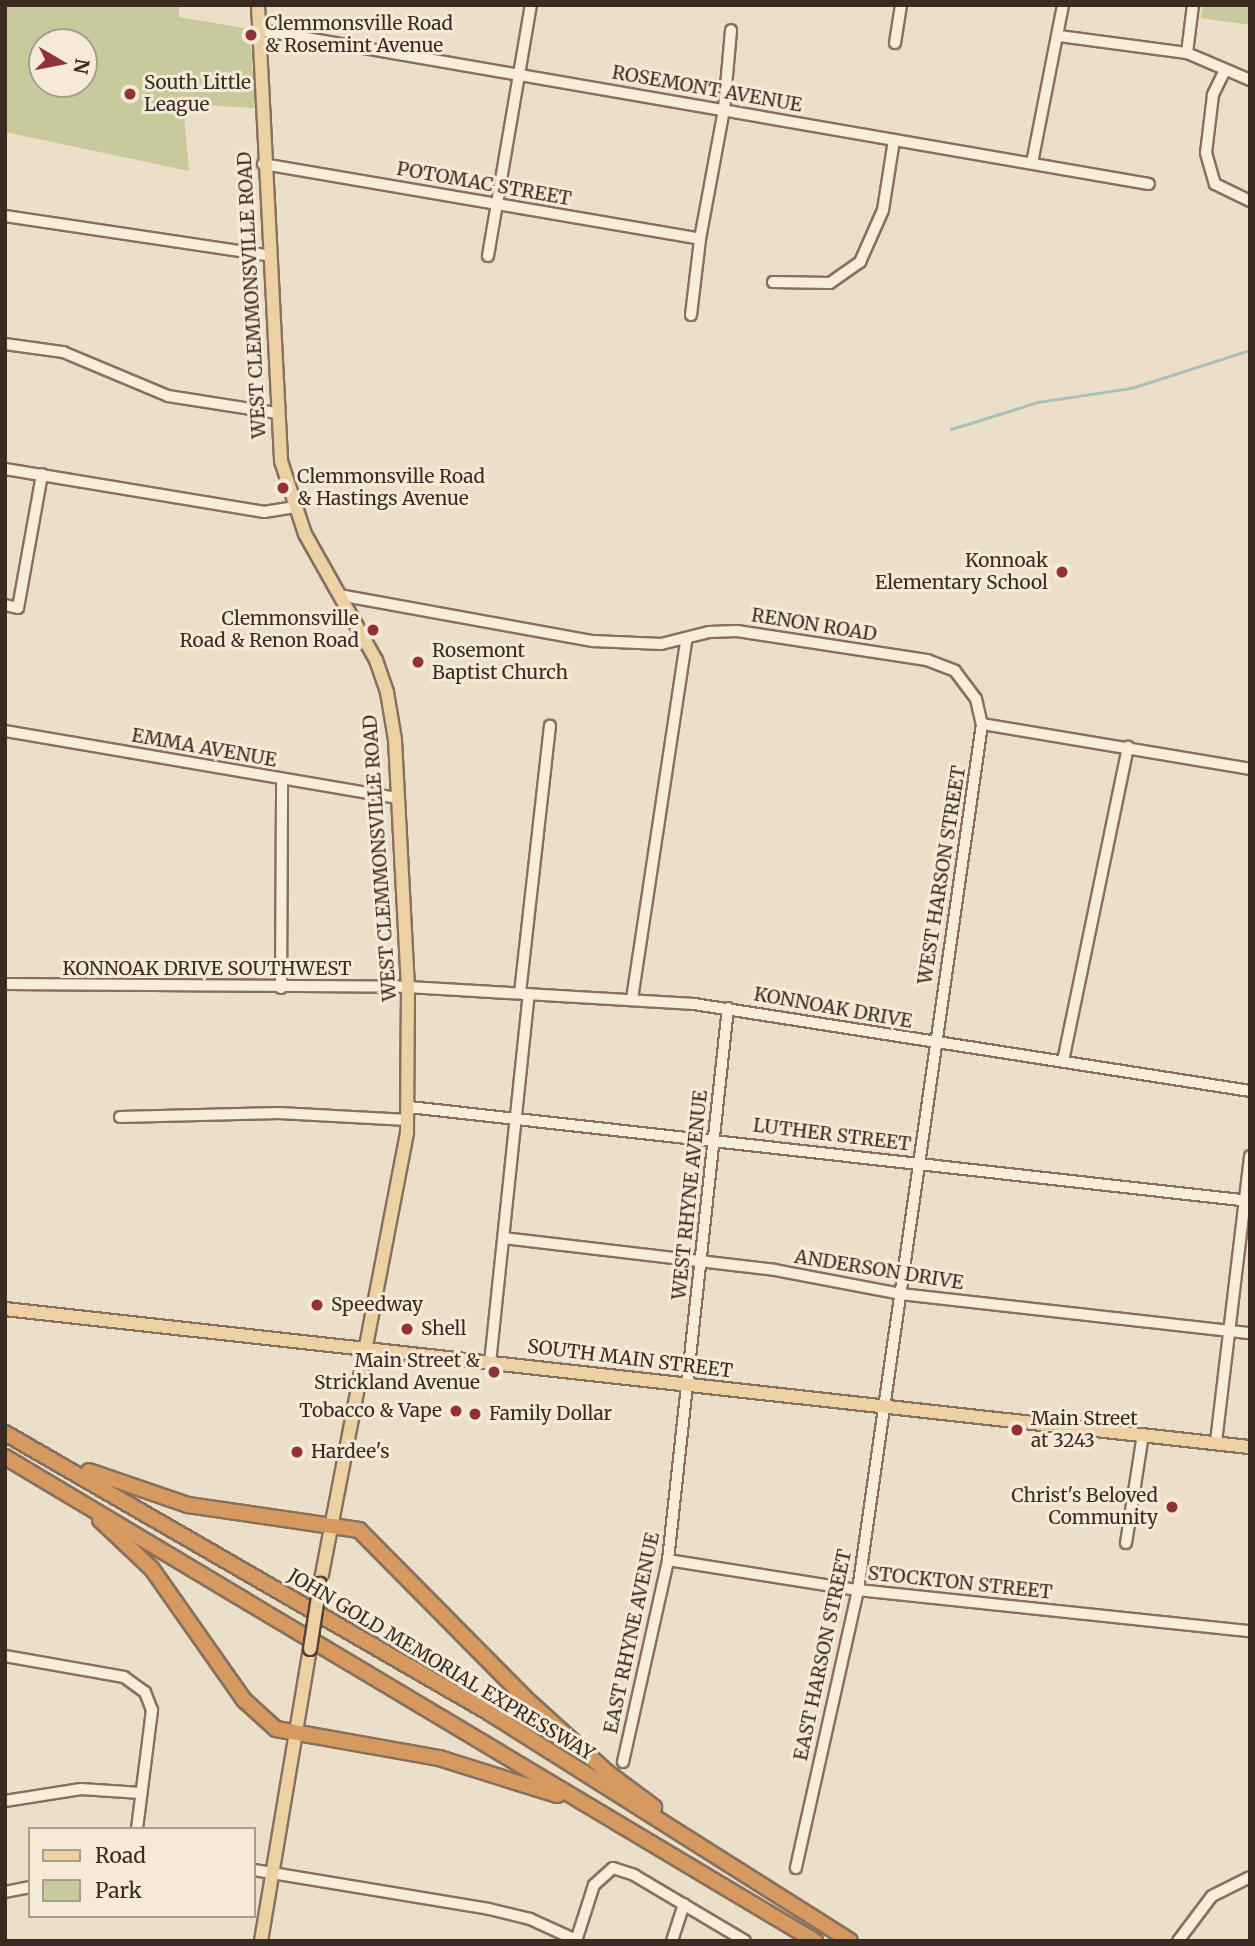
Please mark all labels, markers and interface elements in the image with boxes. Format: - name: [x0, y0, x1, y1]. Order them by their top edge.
- place label: Clemmonsville Road & Rosemint Avenue: [265, 13, 453, 57]
- marker: Clemmonsville Road & Rosemint Avenue: [243, 27, 259, 43]
- north arrow: [28, 28, 98, 98]
- text: N: [69, 57, 95, 76]
- street label: ROSEMONT AVENUE: [610, 61, 804, 117]
- place label: South Little League: [144, 72, 251, 116]
- marker: South Little League: [122, 86, 138, 102]
- street label: WEST CLEMMONSVILLE ROAD: [233, 151, 271, 439]
- street label: POTOMAC STREET: [395, 157, 573, 211]
- place label: Clemmonsville Road & Hastings Avenue: [297, 466, 485, 510]
- marker: Clemmonsville Road & Hastings Avenue: [275, 480, 291, 496]
- place label: Konnoak Elementary School: [875, 550, 1048, 594]
- marker: Konnoak Elementary School: [1054, 564, 1070, 580]
- street label: RENON ROAD: [750, 604, 878, 646]
- place label: Clemmonsville Road & Renon Road: [180, 608, 359, 652]
- marker: Clemmonsville Road & Renon Road: [365, 622, 381, 638]
- place label: Rosemont Baptist Church: [432, 640, 568, 684]
- marker: Rosemont Baptist Church: [410, 654, 426, 670]
- street label: WEST CLEMMONSVILLE ROAD: [359, 714, 401, 1002]
- street label: EMMA AVENUE: [130, 724, 278, 772]
- street label: WEST HARSON STREET: [913, 764, 971, 986]
- street label: KONNOAK DRIVE SOUTHWEST: [62, 958, 352, 980]
- street label: KONNOAK DRIVE: [752, 983, 914, 1033]
- street label: WEST RHYNE AVENUE: [668, 1089, 712, 1301]
- street label: LUTHER STREET: [752, 1114, 912, 1156]
- street label: ANDERSON DRIVE: [793, 1245, 965, 1295]
- place label: Speedway: [331, 1294, 423, 1316]
- marker: Speedway: [309, 1297, 325, 1313]
- place label: Shell: [421, 1318, 466, 1340]
- marker: Shell: [399, 1321, 415, 1337]
- street label: SOUTH MAIN STREET: [526, 1335, 734, 1383]
- place label: Main Street & Strickland Avenue: [314, 1350, 480, 1394]
- marker: Main Street & Strickland Avenue: [486, 1364, 502, 1380]
- place label: Tobacco & Vape: [299, 1400, 442, 1422]
- marker: Tobacco & Vape: [448, 1403, 464, 1419]
- place label: Family Dollar: [489, 1403, 612, 1425]
- marker: Family Dollar: [467, 1406, 483, 1422]
- place label: Main Street at 3243: [1031, 1408, 1138, 1452]
- marker: Main Street at 3243: [1009, 1422, 1025, 1438]
- place label: Hardee's: [311, 1441, 389, 1463]
- marker: Hardee's: [289, 1444, 305, 1460]
- place label: Christ's Beloved Community: [1011, 1485, 1158, 1529]
- marker: Christ's Beloved Community: [1164, 1499, 1180, 1515]
- street label: EAST RHYNE AVENUE: [600, 1530, 664, 1736]
- street label: EAST HARSON STREET: [789, 1547, 857, 1763]
- street label: STOCKTON STREET: [867, 1562, 1053, 1604]
- street label: JOHN GOLD MEMORIAL EXPRESSWAY: [284, 1564, 598, 1766]
- legend: [28, 1827, 256, 1918]
- text: Road: [95, 1842, 146, 1869]
- text: Park: [95, 1877, 142, 1904]

